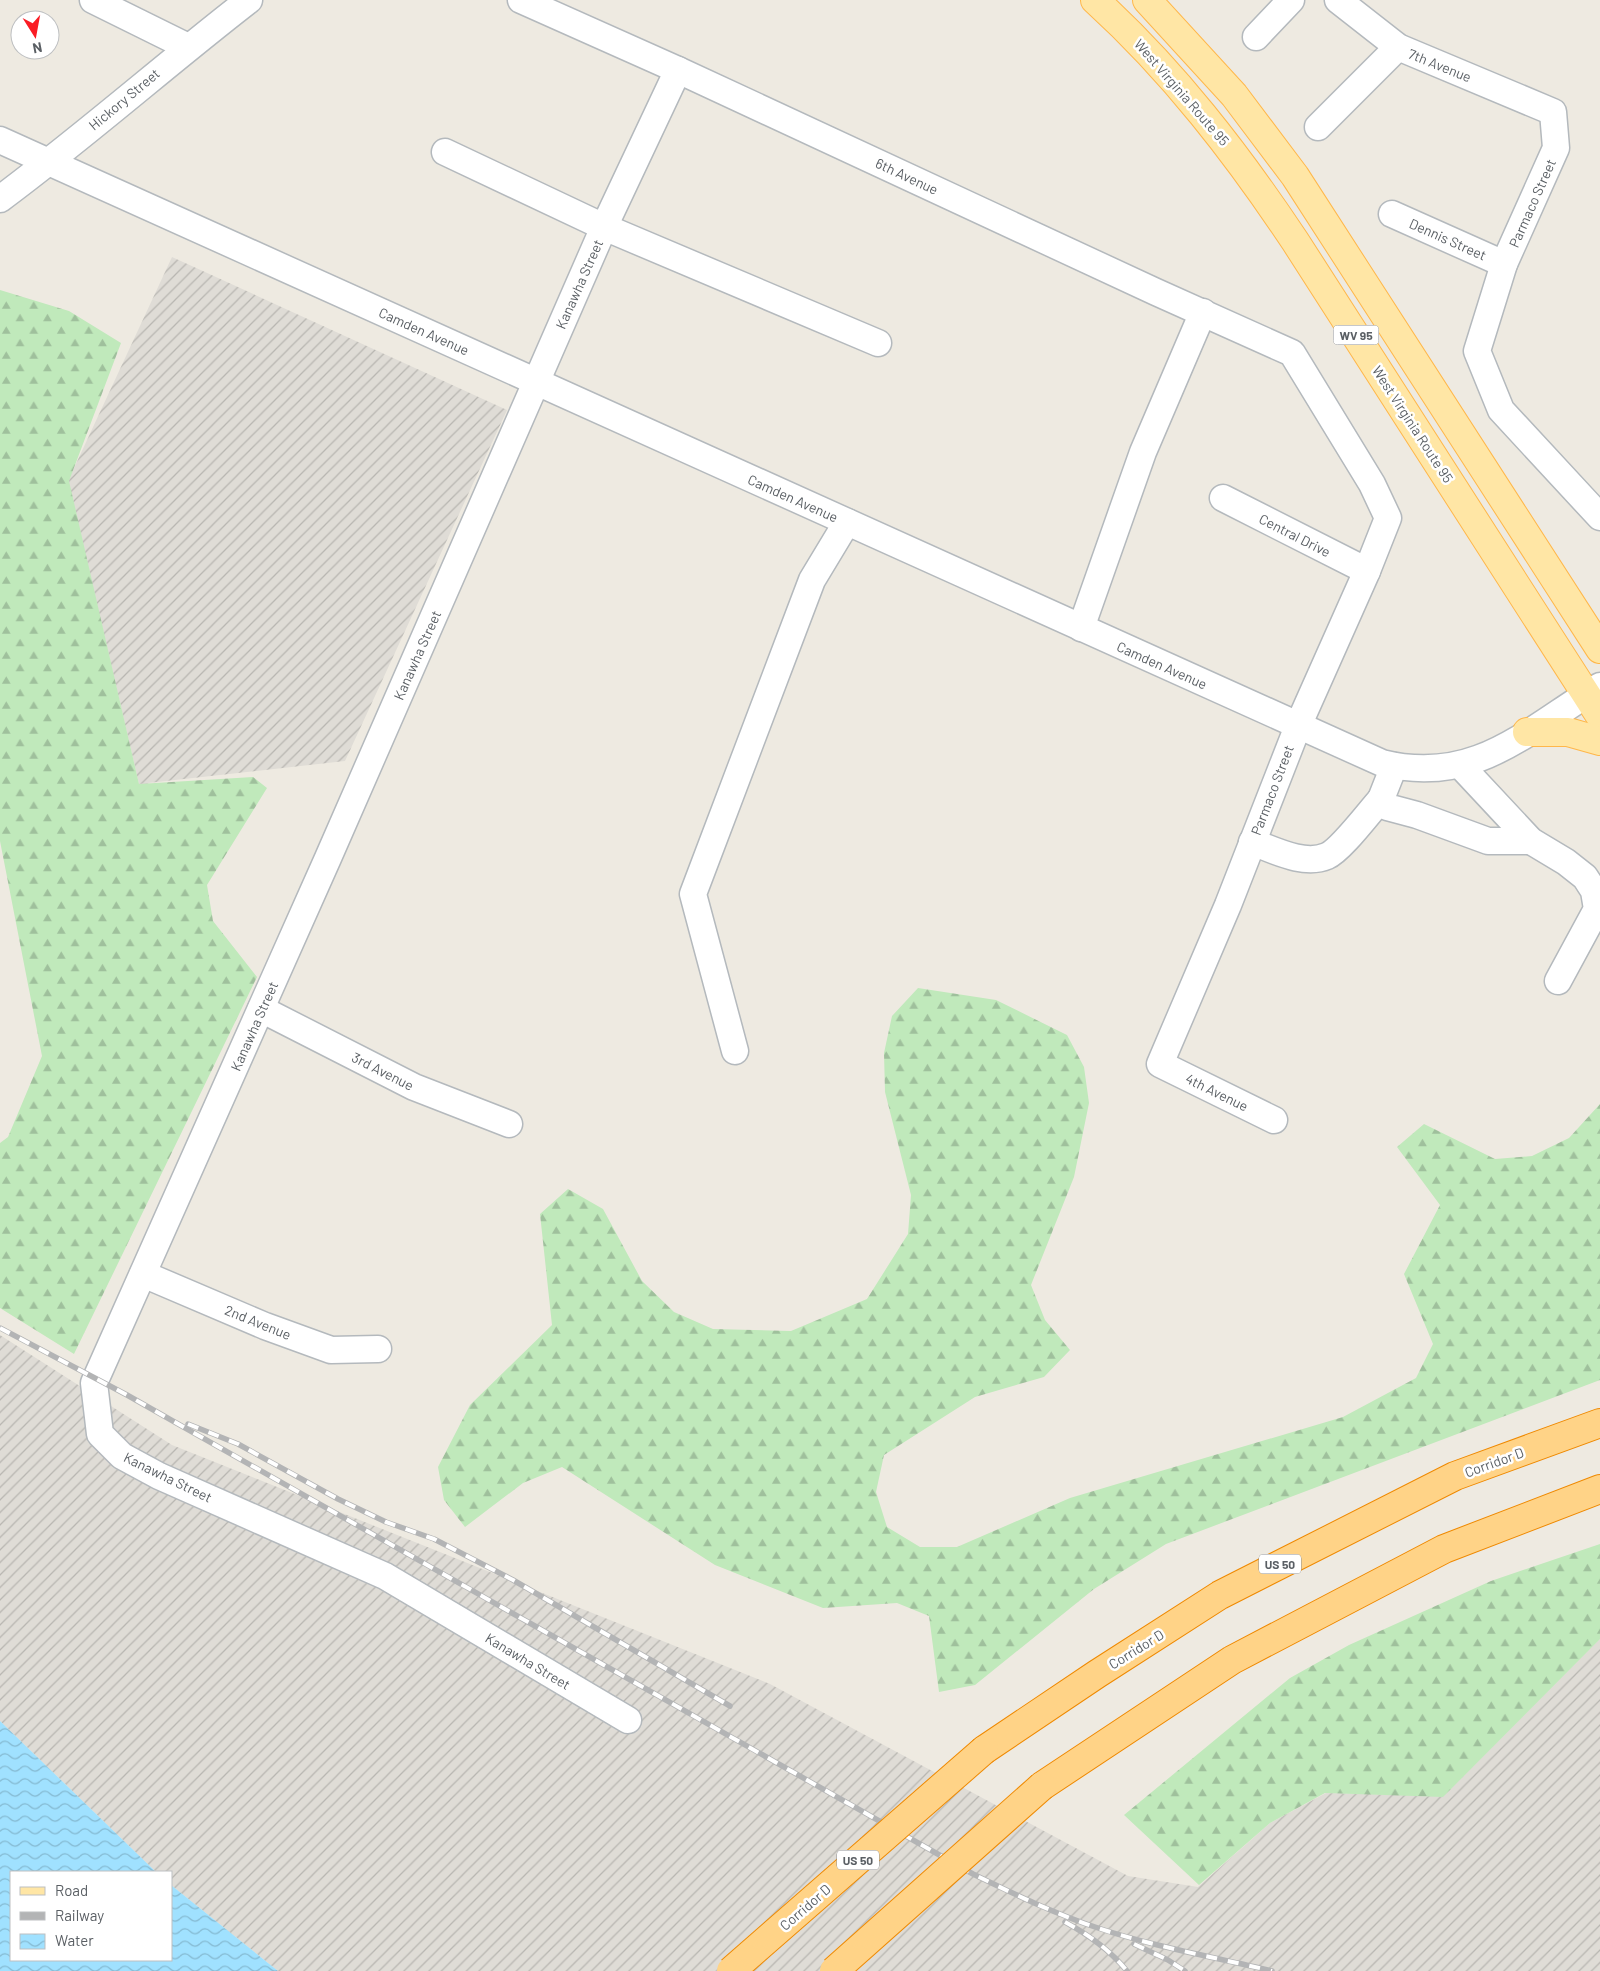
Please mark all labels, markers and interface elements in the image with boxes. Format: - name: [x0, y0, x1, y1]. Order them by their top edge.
- north arrow: [10, 10, 60, 60]
- street label: West Virginia Route 95: [1131, 35, 1233, 149]
- text: N: [31, 39, 44, 57]
- street label: 7th Avenue: [1406, 45, 1474, 85]
- street label: Hickory Street: [85, 64, 163, 134]
- street label: 6th Avenue: [873, 154, 941, 198]
- street label: Parmaco Street: [1505, 156, 1559, 250]
- street label: Dennis Street: [1407, 214, 1489, 264]
- street label: Kanawha Street: [552, 237, 606, 331]
- street label: Camden Avenue: [376, 304, 472, 358]
- road number: WV 95: [1334, 326, 1378, 344]
- street label: West Virginia Route 95: [1369, 362, 1457, 486]
- street label: Camden Avenue: [745, 471, 841, 525]
- street label: Central Drive: [1256, 510, 1334, 560]
- street label: Kanawha Street: [390, 608, 444, 702]
- street label: Camden Avenue: [1114, 638, 1210, 692]
- street label: Parmaco Street: [1247, 743, 1297, 837]
- street label: Kanawha Street: [227, 979, 281, 1073]
- street label: 3rd Avenue: [349, 1048, 417, 1094]
- street label: 4th Avenue: [1183, 1070, 1251, 1114]
- street label: 2nd Avenue: [222, 1301, 294, 1343]
- street label: Corridor D: [1462, 1443, 1526, 1481]
- street label: Kanawha Street: [121, 1448, 215, 1506]
- road number: US 50: [1259, 1555, 1301, 1574]
- street label: Corridor D: [1105, 1625, 1167, 1673]
- street label: Kanawha Street: [482, 1629, 574, 1693]
- road number: US 50: [837, 1850, 879, 1870]
- legend: [10, 1871, 172, 1961]
- street label: Corridor D: [776, 1880, 834, 1934]
- text: Road: [55, 1881, 88, 1899]
- text: Railway: [55, 1906, 104, 1924]
- text: Water: [55, 1931, 94, 1949]

